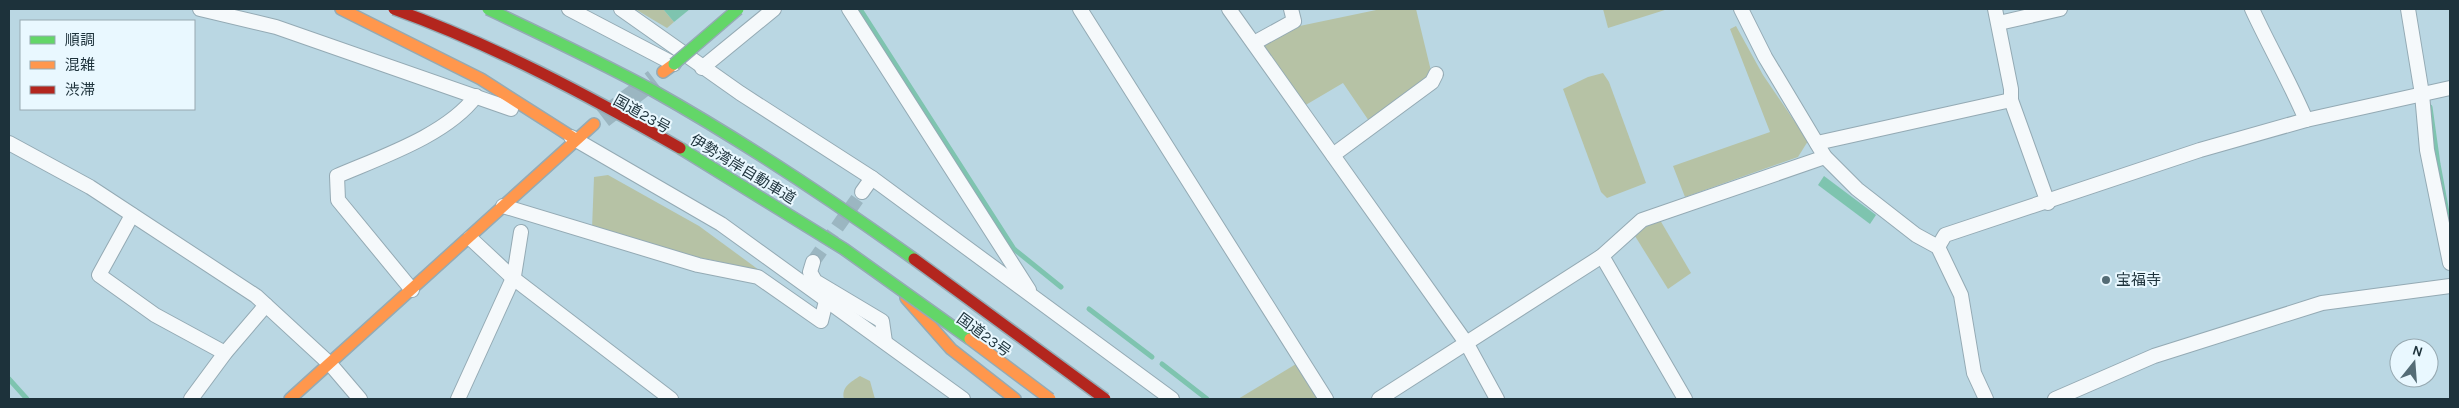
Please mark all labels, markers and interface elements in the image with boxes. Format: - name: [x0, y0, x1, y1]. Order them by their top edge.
- legend: [20, 20, 195, 110]
- text: 順調: [65, 31, 95, 49]
- text: 混雑: [65, 56, 95, 74]
- text: 渋滞: [65, 81, 95, 99]
- street label: 国道23号: [610, 91, 674, 137]
- street label: 伊勢湾岸自動車道: [687, 130, 799, 208]
- place label: 宝福寺: [2116, 271, 2161, 289]
- marker: 宝福寺: [2100, 274, 2112, 286]
- street label: 国道23号: [953, 309, 1015, 361]
- north arrow: [2389, 338, 2439, 388]
- text: N: [2410, 341, 2425, 361]

